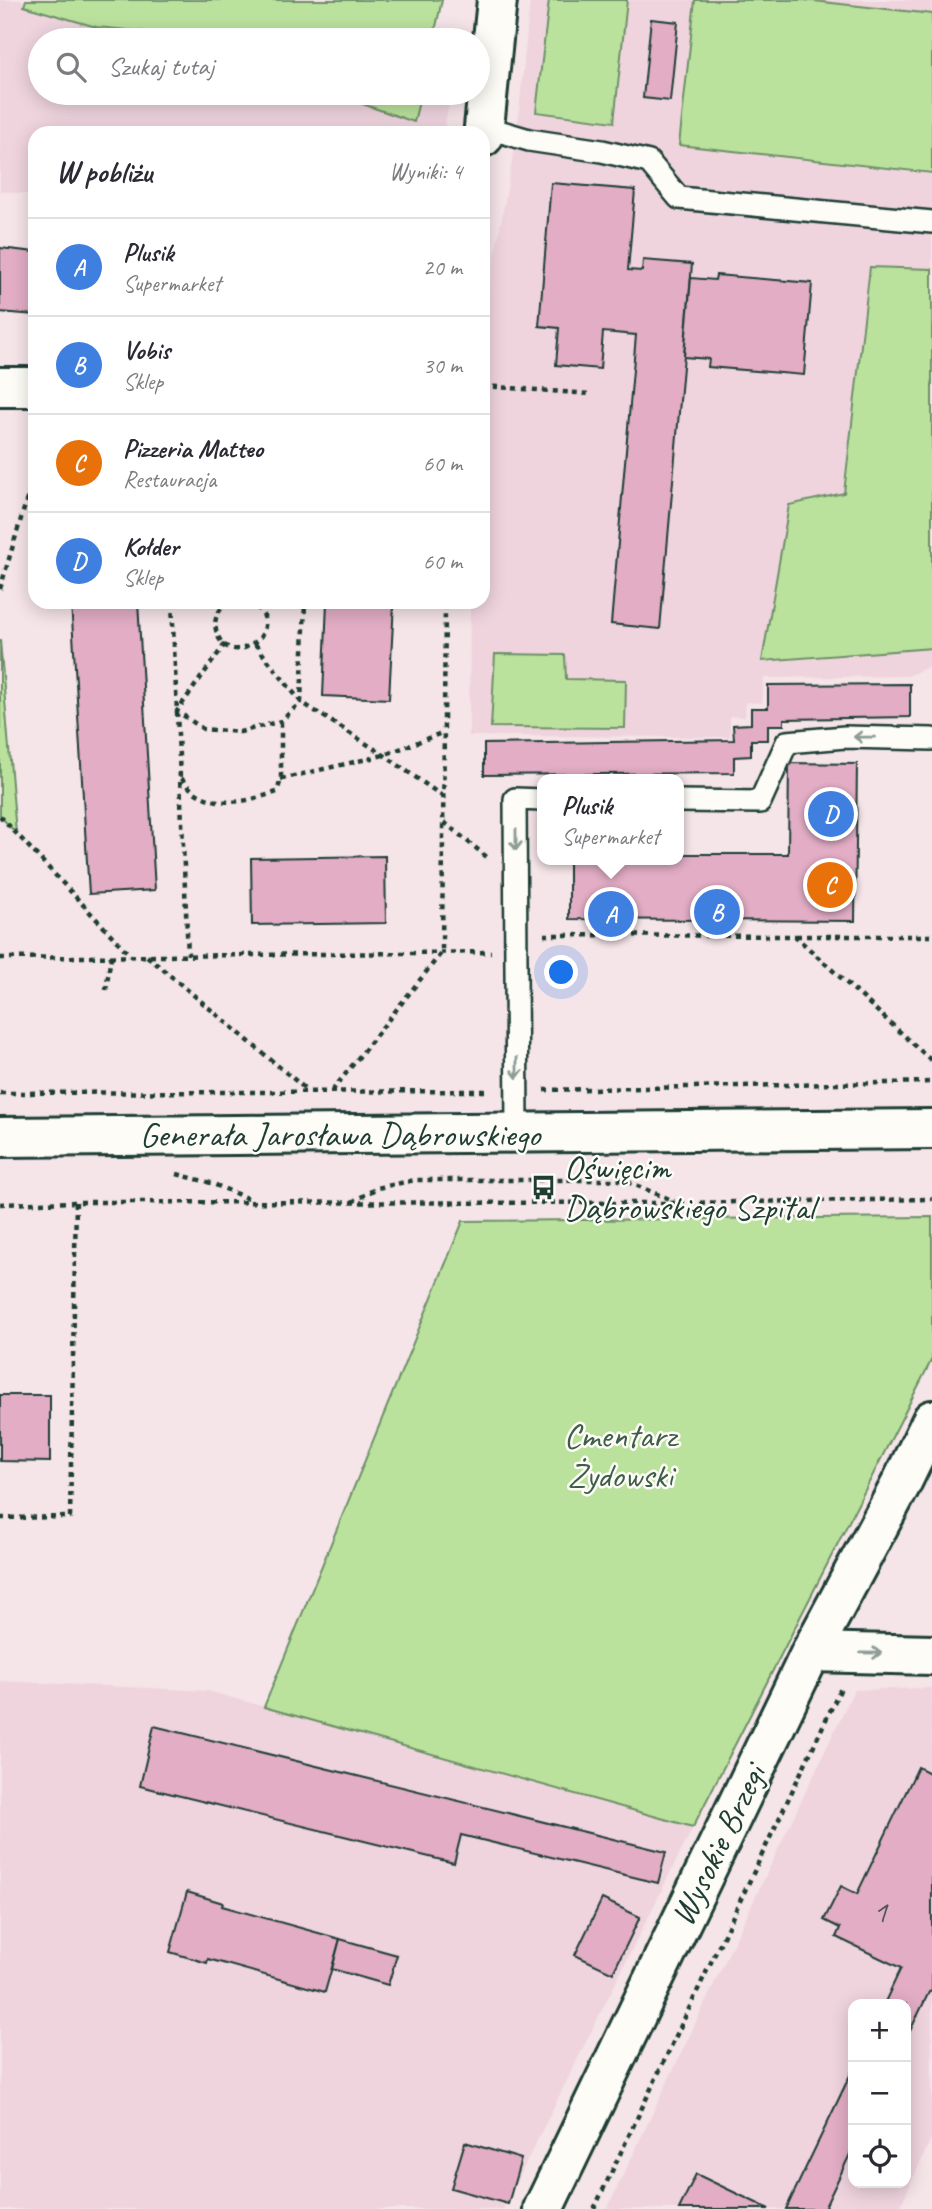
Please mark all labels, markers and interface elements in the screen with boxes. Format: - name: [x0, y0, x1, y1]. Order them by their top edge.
- search box: [28, 28, 490, 105]
- icon: search: [52, 48, 90, 86]
- text: Szukaj tutaj: [108, 50, 214, 83]
- text: W pobliżu: [56, 153, 152, 191]
- text: Wyniki: 4: [389, 157, 462, 186]
- text: Plusik: [123, 236, 174, 269]
- text: A: [73, 253, 85, 282]
- text: 20 m: [423, 253, 462, 282]
- text: Supermarket: [123, 269, 221, 298]
- text: Vobis: [123, 334, 170, 367]
- text: B: [73, 351, 85, 380]
- text: 30 m: [423, 351, 462, 380]
- text: Sklep: [123, 367, 163, 396]
- text: Pizzeria Matteo: [123, 432, 263, 465]
- text: C: [74, 449, 84, 478]
- text: 60 m: [423, 449, 462, 478]
- text: Restauracja: [123, 465, 216, 494]
- text: Kołder: [123, 530, 179, 563]
- text: D: [72, 547, 86, 576]
- text: 60 m: [423, 547, 462, 576]
- text: Sklep: [123, 563, 163, 592]
- one-way arrow: [853, 731, 876, 744]
- popup: [537, 774, 684, 865]
- pin: D: [808, 788, 854, 840]
- text: Plusik: [562, 789, 612, 822]
- text: Supermarket: [562, 822, 659, 851]
- one-way arrow: [509, 829, 523, 852]
- pin: C: [807, 859, 853, 911]
- pin: B: [694, 886, 740, 938]
- pin: A: [588, 888, 634, 940]
- your location: [544, 955, 578, 989]
- one-way arrow: [510, 1056, 524, 1079]
- street label: Generała Jarosława Dąbrowskiego: [140, 1112, 542, 1157]
- place label: Oświęcim Dąbrowskiego Szpital: [564, 1145, 820, 1230]
- bus stop icon: Oświęcim Dąbrowskiego Szpital: [530, 1173, 558, 1201]
- park label: Cmentarz Żydowski: [564, 1413, 679, 1498]
- one-way arrow: [860, 1647, 883, 1660]
- street label: Wysokie Brzegi: [660, 1753, 778, 1933]
- house number: 1: [873, 1891, 889, 1932]
- map controls: [848, 1999, 911, 2188]
- button: +: [848, 1999, 911, 2062]
- button: −: [848, 2062, 911, 2125]
- button: locate: [848, 2125, 911, 2188]

